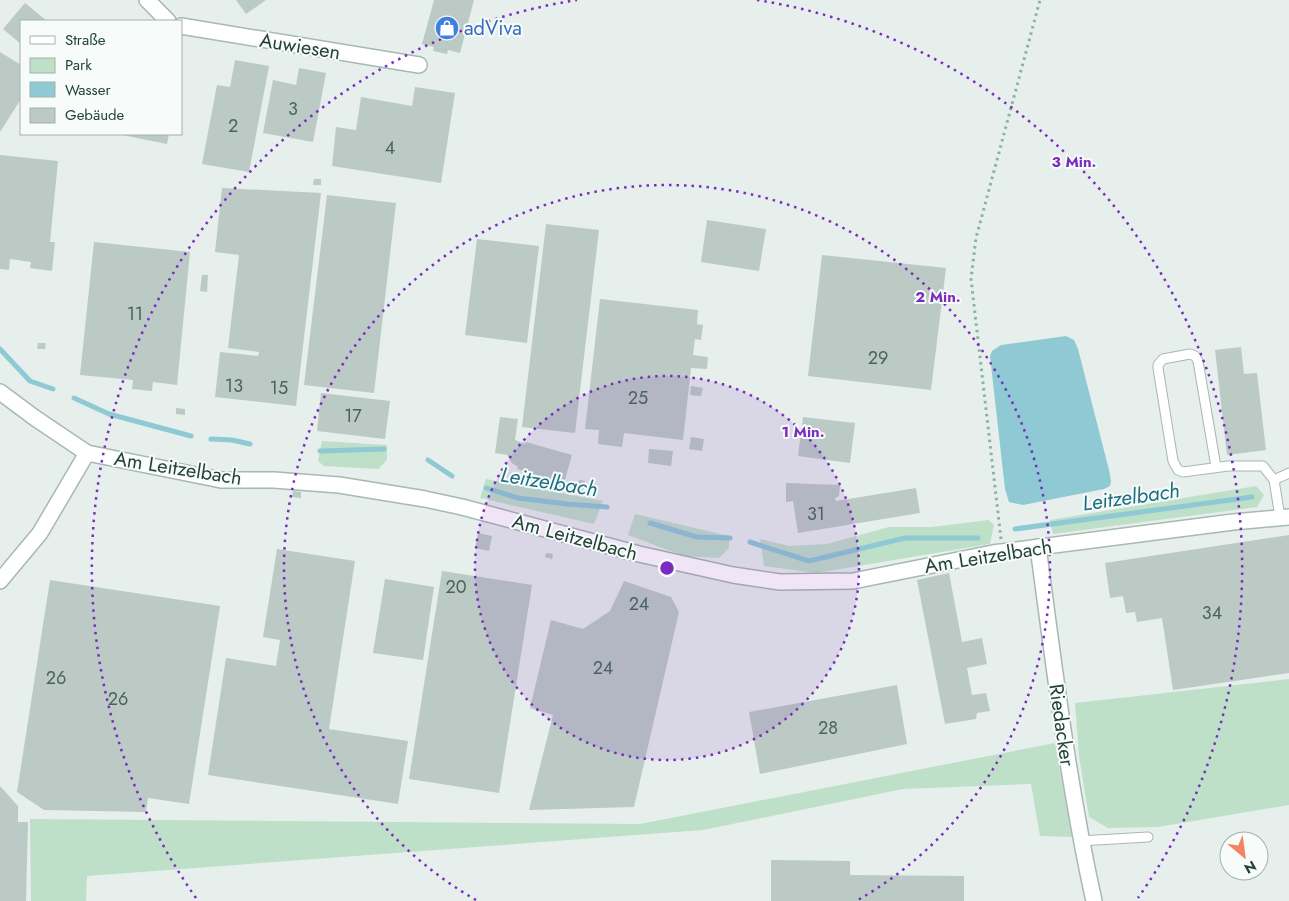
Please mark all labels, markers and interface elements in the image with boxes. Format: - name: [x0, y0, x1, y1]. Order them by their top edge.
- place label: adViva: [464, 14, 522, 43]
- shop icon: adViva: [434, 15, 460, 41]
- legend: [20, 20, 182, 135]
- street label: Auwiesen: [258, 26, 342, 67]
- text: Straße: [65, 29, 106, 51]
- text: Park: [65, 54, 92, 76]
- text: Wasser: [65, 79, 111, 101]
- house number: 3: [288, 96, 298, 122]
- text: Gebäude: [65, 104, 125, 126]
- house number: 2: [228, 113, 238, 139]
- house number: 4: [385, 135, 395, 161]
- text: 3 Min.: [1052, 151, 1096, 173]
- text: 2 Min.: [915, 286, 961, 308]
- house number: 11: [127, 301, 143, 327]
- house number: 29: [868, 345, 888, 371]
- house number: 13: [225, 373, 243, 399]
- house number: 15: [270, 375, 288, 401]
- house number: 25: [628, 385, 648, 411]
- house number: 17: [344, 403, 362, 429]
- text: 1 Min.: [781, 421, 825, 443]
- street label: Am Leitzelbach: [112, 444, 244, 493]
- water label: Leitzelbach: [498, 460, 600, 504]
- water label: Leitzelbach: [1081, 475, 1181, 519]
- house number: 31: [807, 501, 825, 527]
- street label: Am Leitzelbach: [509, 507, 641, 568]
- street label: Am Leitzelbach: [922, 532, 1054, 581]
- centre of rings: [658, 559, 676, 577]
- house number: 20: [445, 574, 467, 600]
- house number: 24: [629, 591, 649, 617]
- house number: 34: [1202, 600, 1222, 626]
- house number: 24: [593, 655, 613, 681]
- house number: 26: [46, 665, 66, 691]
- street label: Riedacker: [1041, 682, 1082, 768]
- house number: 26: [108, 686, 128, 712]
- house number: 28: [818, 715, 838, 741]
- north arrow: [1219, 831, 1269, 881]
- text: N: [1241, 856, 1260, 879]

